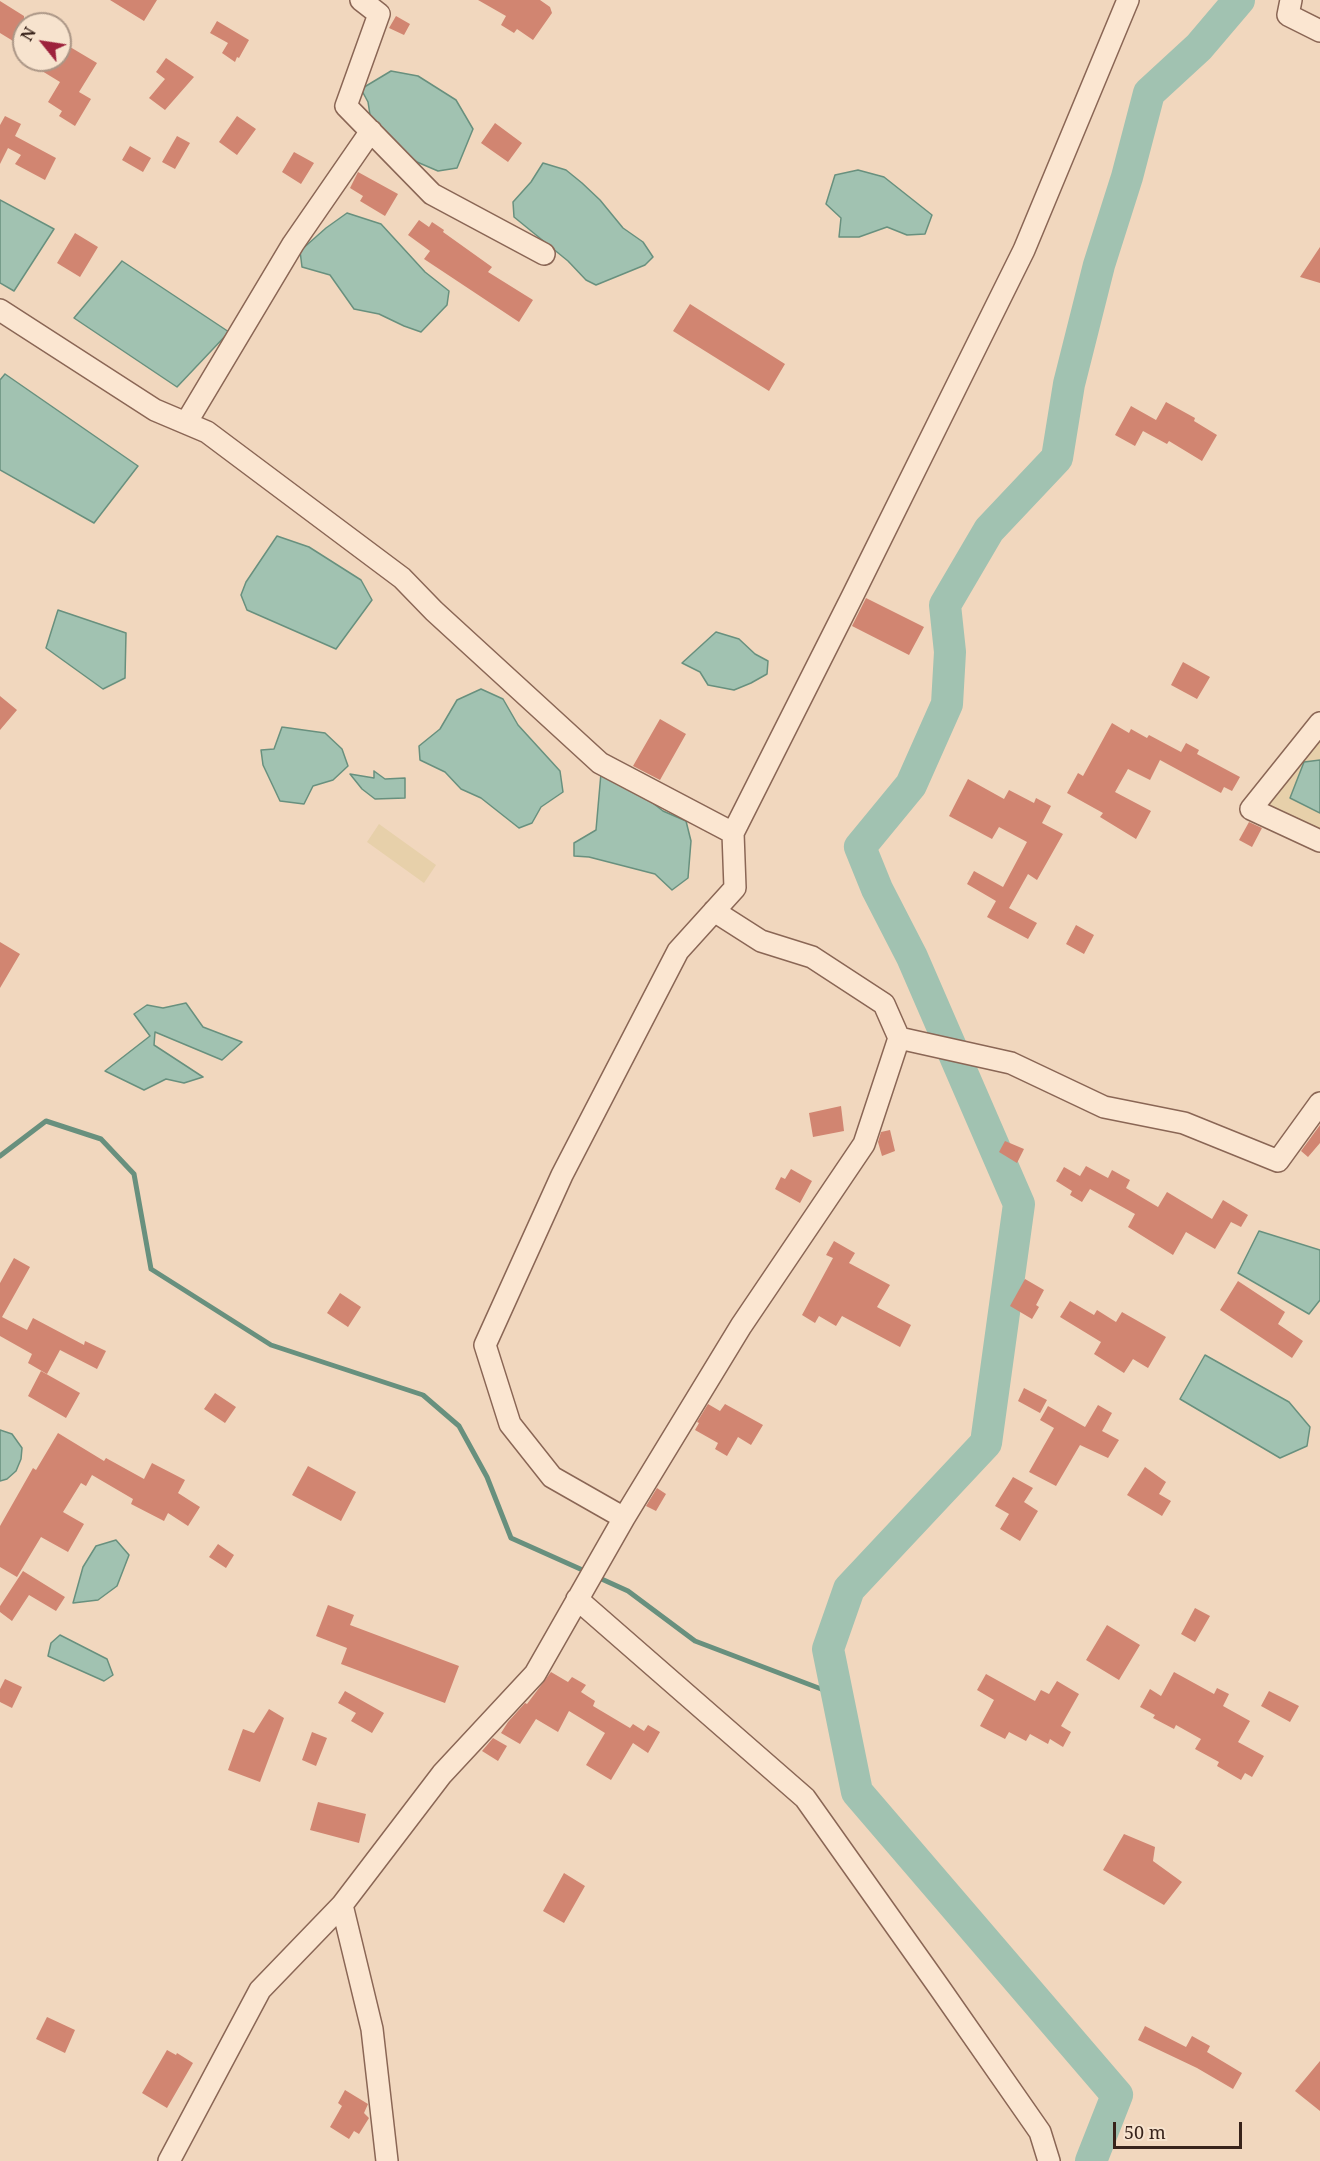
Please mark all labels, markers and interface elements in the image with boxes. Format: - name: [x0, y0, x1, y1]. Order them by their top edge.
- north arrow: [12, 12, 72, 72]
- text: N: [15, 23, 41, 45]
- scale bar: [1116, 2110, 1245, 2148]
- text: 50 m: [1124, 2120, 1166, 2144]

